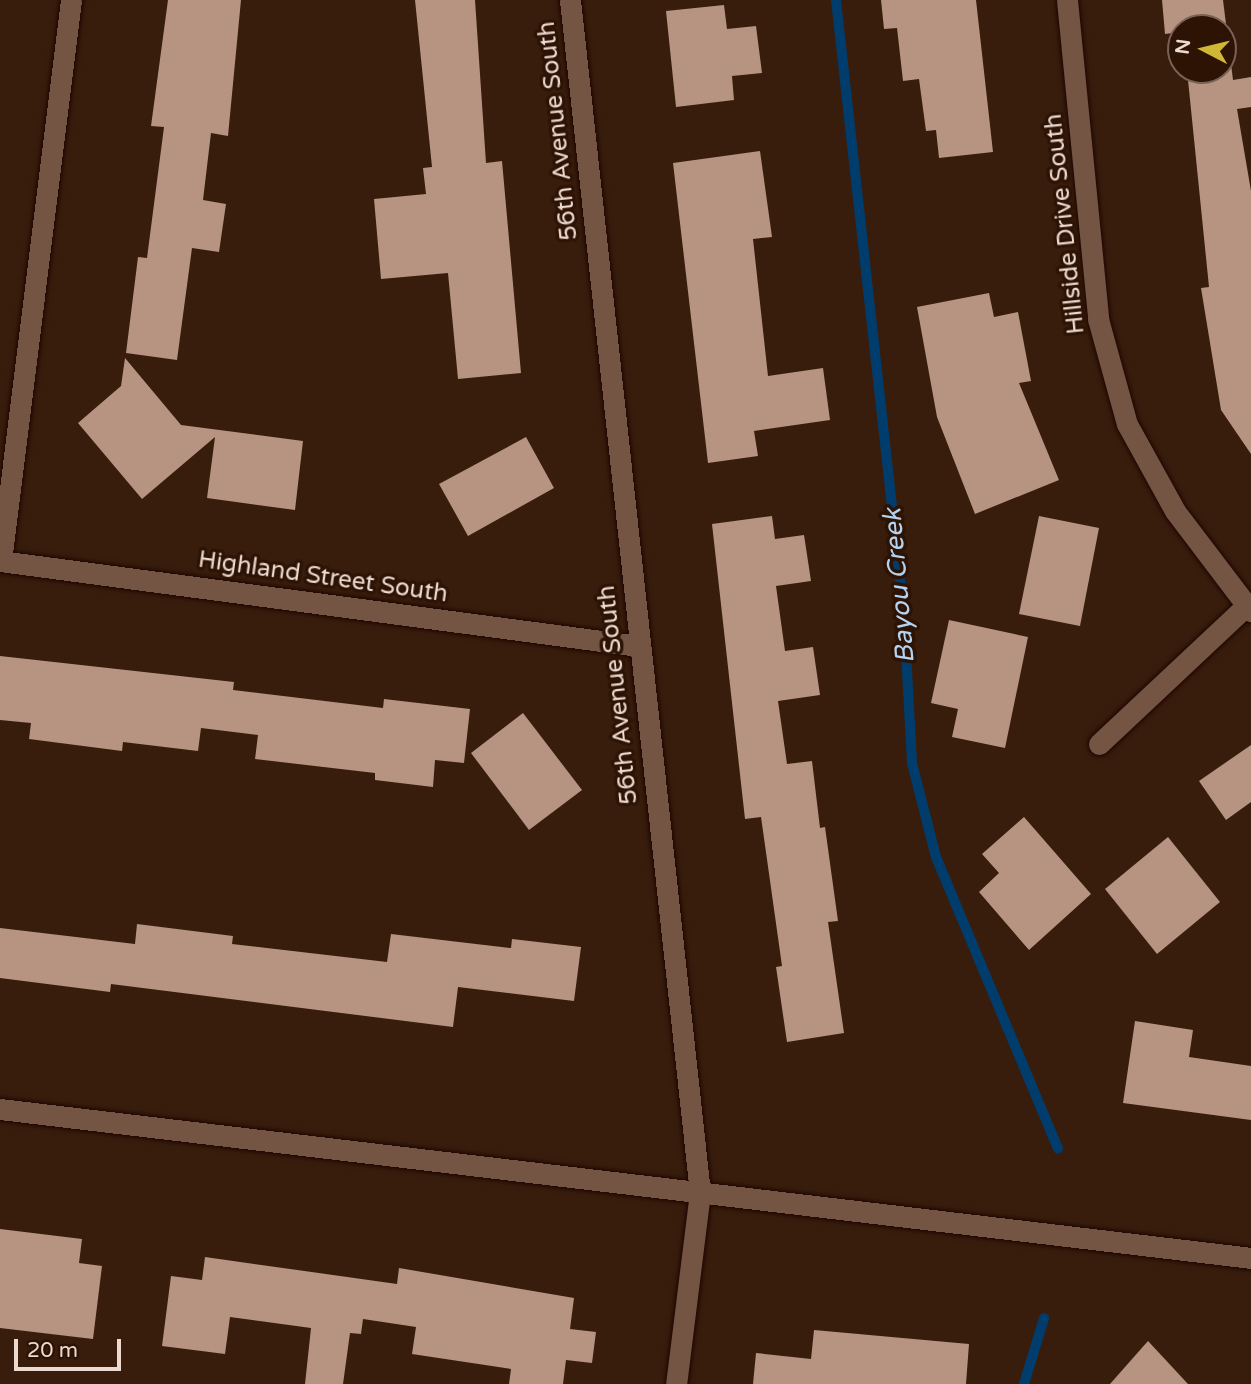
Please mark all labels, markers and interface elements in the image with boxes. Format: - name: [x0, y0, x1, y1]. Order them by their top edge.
- north arrow: [1167, 14, 1237, 84]
- street label: 56th Avenue South: [532, 20, 584, 242]
- text: N: [1171, 38, 1195, 56]
- street label: Hillside Drive South: [1039, 112, 1091, 336]
- water label: Bayou Creek: [877, 507, 921, 665]
- street label: Highland Street South: [196, 545, 450, 609]
- street label: 56th Avenue South: [592, 584, 644, 806]
- scale bar: [18, 1324, 124, 1368]
- text: 20 m: [27, 1338, 78, 1363]

